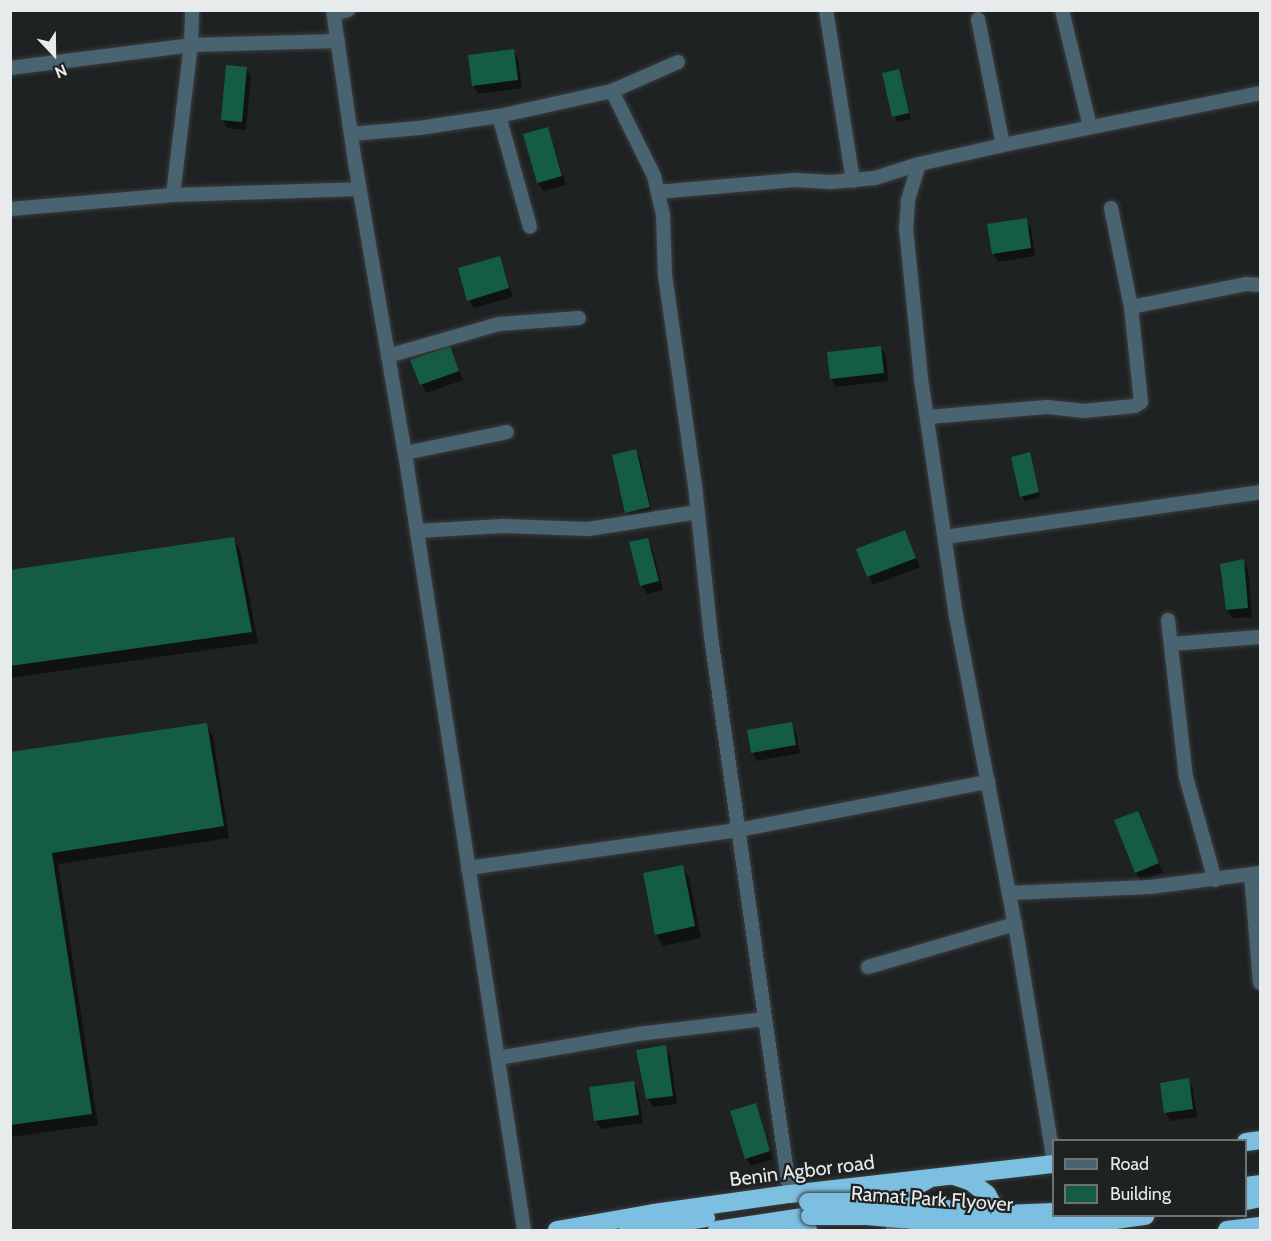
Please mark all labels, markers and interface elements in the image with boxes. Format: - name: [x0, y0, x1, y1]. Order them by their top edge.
- north arrow: [24, 24, 84, 84]
- text: N: [52, 60, 70, 82]
- legend: [1052, 1139, 1247, 1217]
- street label: Benin Agbor road: [728, 1150, 876, 1192]
- text: Road: [1110, 1153, 1149, 1175]
- street label: Ramat Park Flyover: [850, 1181, 1014, 1217]
- text: Building: [1110, 1183, 1171, 1205]

